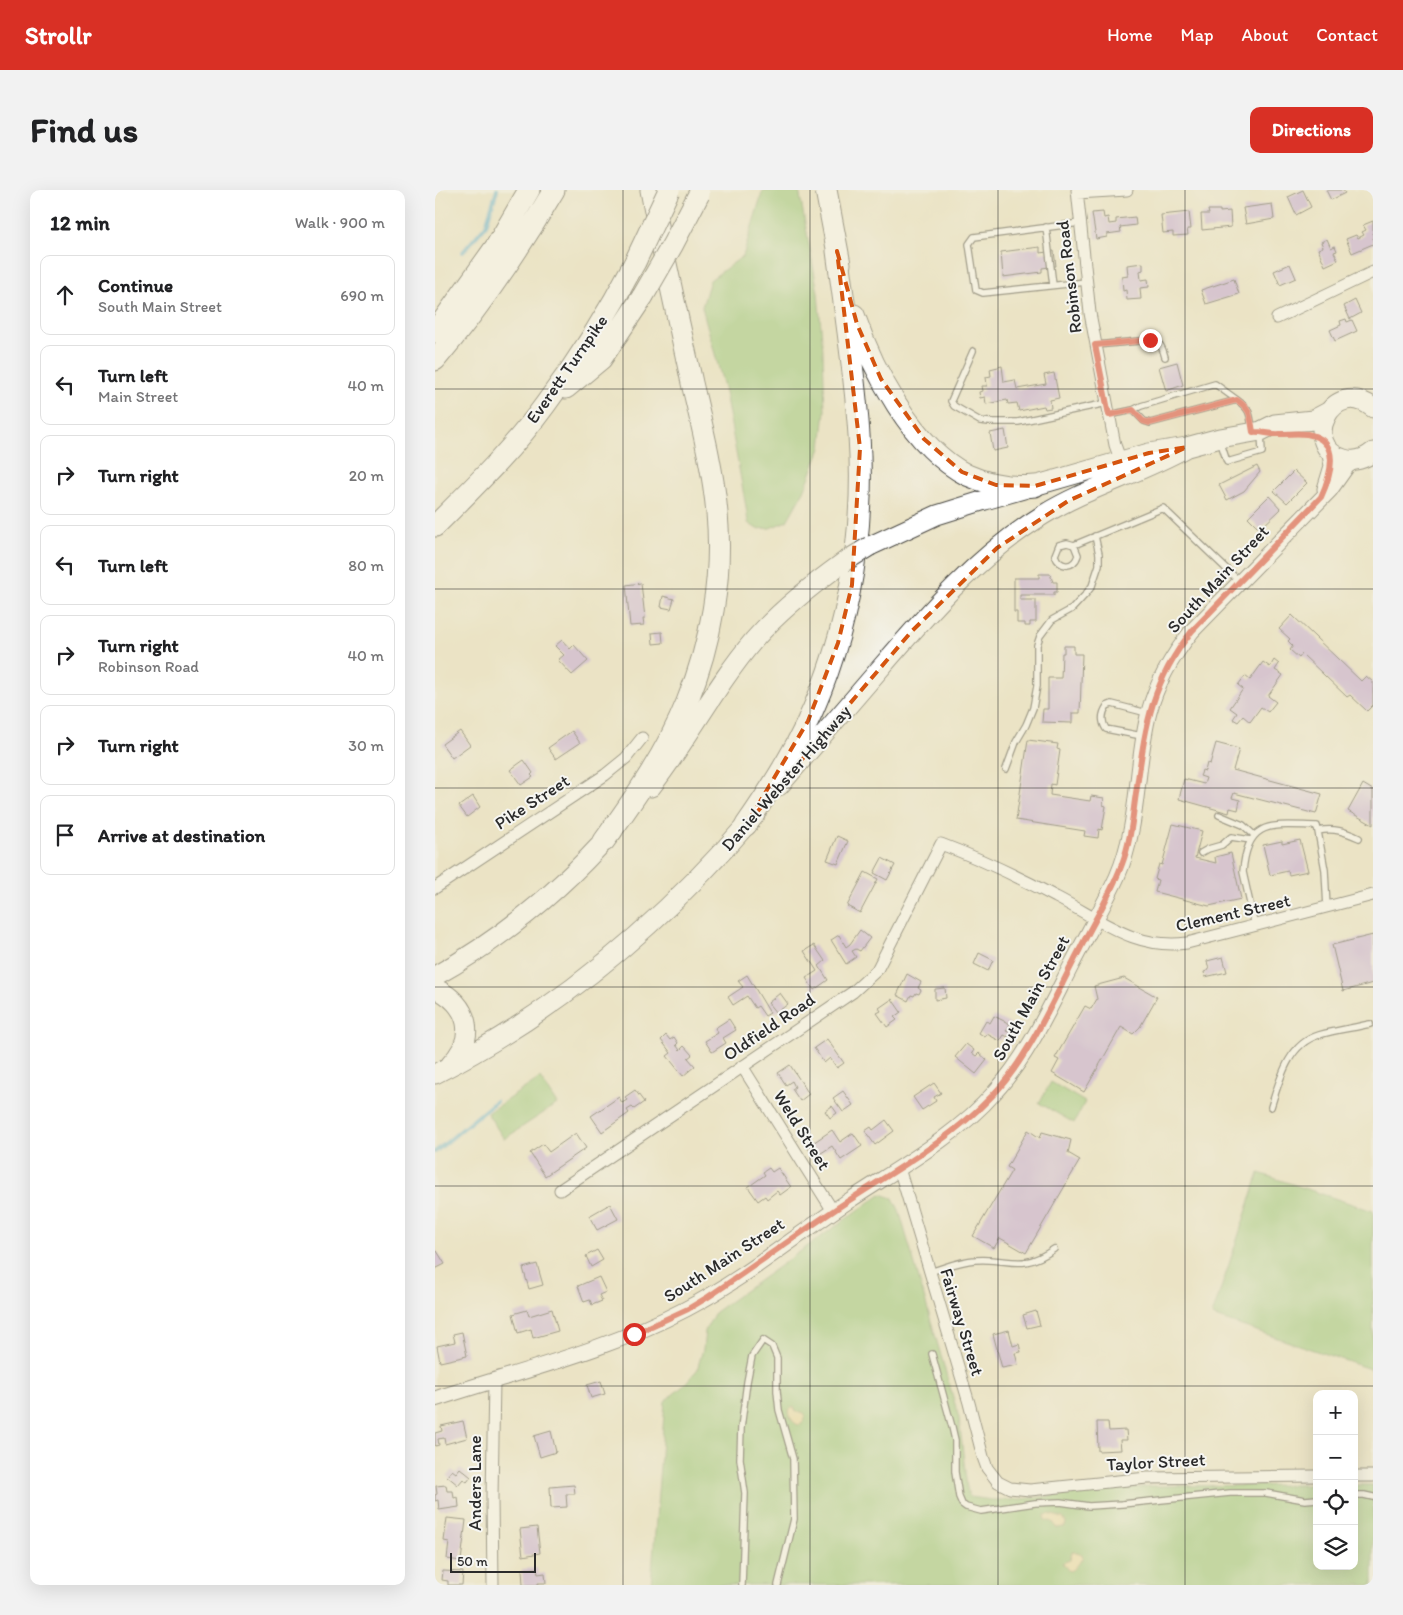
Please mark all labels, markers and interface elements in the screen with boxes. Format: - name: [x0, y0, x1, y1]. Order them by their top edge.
- text: Strollr: [25, 21, 91, 50]
- text: Home: [1107, 24, 1153, 46]
- text: Map: [1181, 24, 1214, 46]
- text: About: [1242, 24, 1288, 46]
- text: Contact: [1316, 24, 1378, 46]
- button: Directions: [1250, 107, 1373, 153]
- text: Find us: [30, 109, 138, 151]
- text: 12 min: [50, 210, 110, 235]
- text: Walk · 900 m: [295, 213, 385, 232]
- street label: Robinson Road: [1051, 219, 1087, 335]
- text: Continue: [98, 274, 173, 297]
- icon: ahead: [51, 281, 79, 309]
- text: 690 m: [340, 286, 384, 305]
- text: South Main Street: [98, 297, 222, 316]
- street label: Everett Turnpike: [521, 310, 613, 428]
- route end: [1139, 329, 1162, 352]
- text: Turn left: [98, 364, 168, 387]
- icon: left: [51, 371, 79, 399]
- text: 40 m: [347, 376, 384, 395]
- text: Main Street: [98, 387, 178, 406]
- icon: right: [51, 461, 79, 489]
- text: Turn right: [98, 464, 179, 487]
- text: 20 m: [349, 466, 384, 485]
- street label: South Main Street: [1162, 520, 1274, 638]
- icon: left: [51, 551, 79, 579]
- text: Turn left: [98, 554, 168, 577]
- text: 80 m: [348, 556, 384, 575]
- text: Turn right: [98, 634, 179, 657]
- icon: right: [51, 641, 79, 669]
- text: 40 m: [347, 646, 384, 665]
- text: Robinson Road: [98, 657, 199, 676]
- street label: Daniel Webster Highway: [717, 700, 856, 856]
- icon: right: [51, 731, 79, 759]
- text: Turn right: [98, 734, 179, 757]
- text: 30 m: [348, 736, 384, 755]
- street label: Pike Street: [490, 770, 574, 834]
- icon: arrive: [51, 821, 79, 849]
- text: Arrive at destination: [98, 824, 265, 847]
- street label: Clement Street: [1173, 889, 1293, 937]
- street label: South Main Street: [988, 931, 1075, 1064]
- street label: Oldfield Road: [719, 988, 819, 1066]
- street label: Weld Street: [769, 1086, 835, 1174]
- street label: South Main Street: [659, 1213, 789, 1307]
- street label: Fairway Street: [935, 1265, 989, 1379]
- route start: [623, 1323, 646, 1346]
- map controls: [1313, 1390, 1358, 1570]
- button: +: [1313, 1390, 1358, 1435]
- street label: Anders Lane: [464, 1435, 486, 1531]
- button: −: [1313, 1435, 1358, 1480]
- street label: Taylor Street: [1106, 1448, 1206, 1476]
- button: locate: [1313, 1480, 1358, 1525]
- button: layers: [1313, 1525, 1358, 1570]
- scale bar: [450, 1550, 536, 1573]
- text: 50 m: [457, 1553, 488, 1570]

